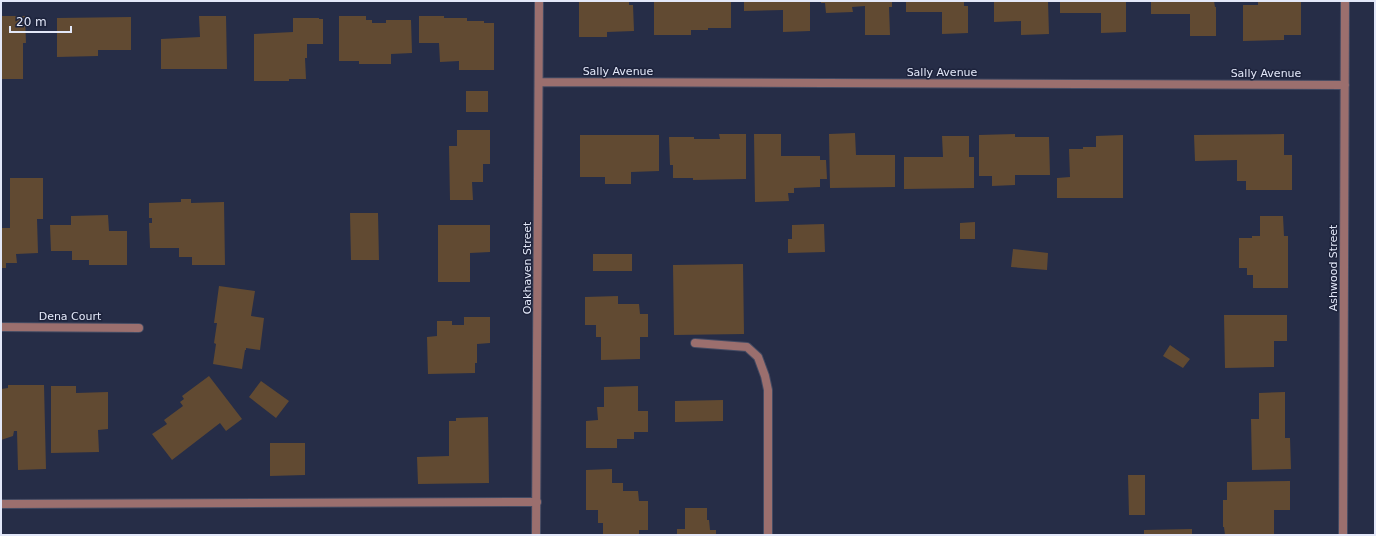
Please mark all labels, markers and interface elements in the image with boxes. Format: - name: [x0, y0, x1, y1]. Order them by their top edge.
- scale bar: [10, 8, 71, 34]
- text: 20 m: [16, 15, 47, 29]
- street label: Sally Avenue: [583, 65, 654, 78]
- street label: Sally Avenue: [907, 66, 978, 79]
- street label: Sally Avenue: [1231, 67, 1302, 80]
- street label: Oakhaven Street: [521, 221, 534, 314]
- street label: Ashwood Street: [1327, 224, 1340, 311]
- street label: Dena Court: [39, 310, 102, 323]

